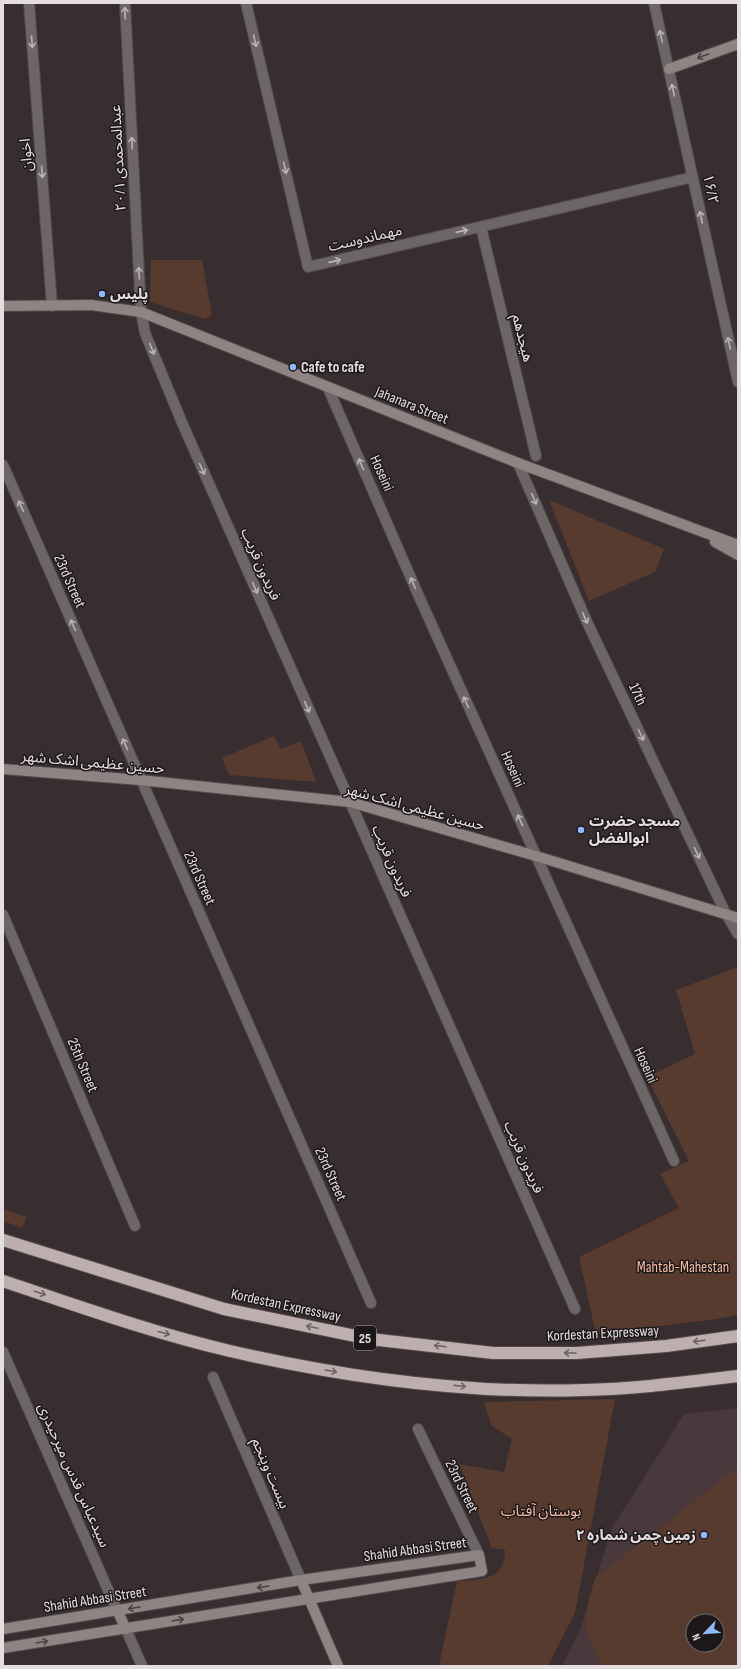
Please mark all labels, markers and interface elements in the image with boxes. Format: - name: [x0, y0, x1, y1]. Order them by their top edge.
- one-way arrow: [122, 7, 129, 20]
- one-way arrow: [657, 30, 665, 43]
- one-way arrow: [252, 34, 260, 47]
- one-way arrow: [29, 35, 36, 48]
- one-way arrow: [698, 53, 710, 61]
- one-way arrow: [669, 83, 677, 96]
- street label: عبدالمحمدی ۲۰/۱: [106, 104, 131, 212]
- one-way arrow: [128, 137, 136, 150]
- street label: اخوان: [16, 138, 37, 172]
- one-way arrow: [281, 161, 289, 174]
- one-way arrow: [38, 165, 45, 178]
- street label: ۱۶/۲: [698, 172, 723, 206]
- one-way arrow: [697, 210, 705, 223]
- street label: مهماندوست: [326, 221, 404, 256]
- one-way arrow: [455, 227, 468, 235]
- one-way arrow: [328, 256, 341, 264]
- one-way arrow: [135, 267, 143, 280]
- place label: پلیس: [110, 285, 148, 304]
- marker: پلیس: [97, 289, 107, 299]
- street label: هیجدهم: [506, 312, 538, 364]
- one-way arrow: [725, 337, 733, 350]
- one-way arrow: [149, 343, 156, 355]
- place label: Cafe to cafe: [301, 358, 365, 377]
- marker: Cafe to cafe: [288, 362, 298, 372]
- street label: Jahanara Street: [372, 382, 452, 429]
- street label: Hoseini: [365, 452, 398, 494]
- one-way arrow: [357, 458, 364, 470]
- one-way arrow: [199, 463, 207, 475]
- one-way arrow: [530, 492, 538, 504]
- one-way arrow: [17, 500, 24, 512]
- street label: فریدون قریب: [236, 525, 285, 604]
- street label: 23rd Street: [49, 551, 90, 611]
- one-way arrow: [409, 577, 416, 589]
- one-way arrow: [252, 582, 259, 594]
- one-way arrow: [582, 612, 590, 624]
- one-way arrow: [69, 620, 76, 632]
- street label: 17th: [624, 680, 651, 708]
- one-way arrow: [462, 696, 469, 708]
- one-way arrow: [304, 701, 311, 713]
- one-way arrow: [638, 729, 645, 741]
- one-way arrow: [121, 739, 128, 751]
- street label: حسین عظیمی اشک شهر: [19, 747, 166, 778]
- street label: Hoseini: [496, 748, 529, 790]
- street label: حسین عظیمی اشک شهر: [342, 779, 487, 835]
- place label: مسجد حضرت ابوالفضل: [589, 812, 680, 848]
- one-way arrow: [516, 815, 523, 827]
- street label: فریدون قریب: [367, 822, 416, 901]
- marker: مسجد حضرت ابوالفضل: [576, 825, 586, 835]
- one-way arrow: [694, 847, 701, 859]
- street label: 23rd Street: [179, 848, 220, 908]
- street label: 25th Street: [63, 1035, 103, 1096]
- street label: Hoseini: [629, 1044, 662, 1086]
- street label: فریدون قریب: [499, 1118, 548, 1197]
- street label: 23rd Street: [310, 1144, 351, 1204]
- park label: Mahtab-Mahestan: [637, 1258, 729, 1277]
- street label: Kordestan Expressway: [229, 1285, 343, 1326]
- one-way arrow: [34, 1290, 46, 1298]
- street label: Kordestan Expressway: [547, 1321, 660, 1346]
- one-way arrow: [306, 1323, 319, 1331]
- road number: 25: [354, 1326, 376, 1350]
- one-way arrow: [157, 1330, 170, 1338]
- one-way arrow: [693, 1337, 706, 1345]
- one-way arrow: [434, 1343, 447, 1350]
- one-way arrow: [564, 1349, 577, 1357]
- one-way arrow: [324, 1367, 337, 1375]
- one-way arrow: [453, 1383, 466, 1390]
- street label: سیدعباس قدس میرحیدری: [33, 1400, 114, 1551]
- street label: بیست وپنجم: [246, 1435, 294, 1512]
- street label: 23rd Street: [441, 1457, 483, 1516]
- park label: بوستان آفتاب: [501, 1502, 581, 1521]
- place label: زمین چمن شماره ۲: [576, 1526, 696, 1545]
- marker: زمین چمن شماره ۲: [699, 1530, 709, 1540]
- street label: Shahid Abbasi Street: [362, 1533, 468, 1566]
- street label: Shahid Abbasi Street: [42, 1582, 148, 1617]
- one-way arrow: [257, 1583, 270, 1591]
- one-way arrow: [128, 1604, 141, 1612]
- north arrow: [685, 1613, 725, 1653]
- one-way arrow: [171, 1616, 184, 1624]
- text: N: [689, 1631, 704, 1642]
- one-way arrow: [35, 1638, 48, 1646]

